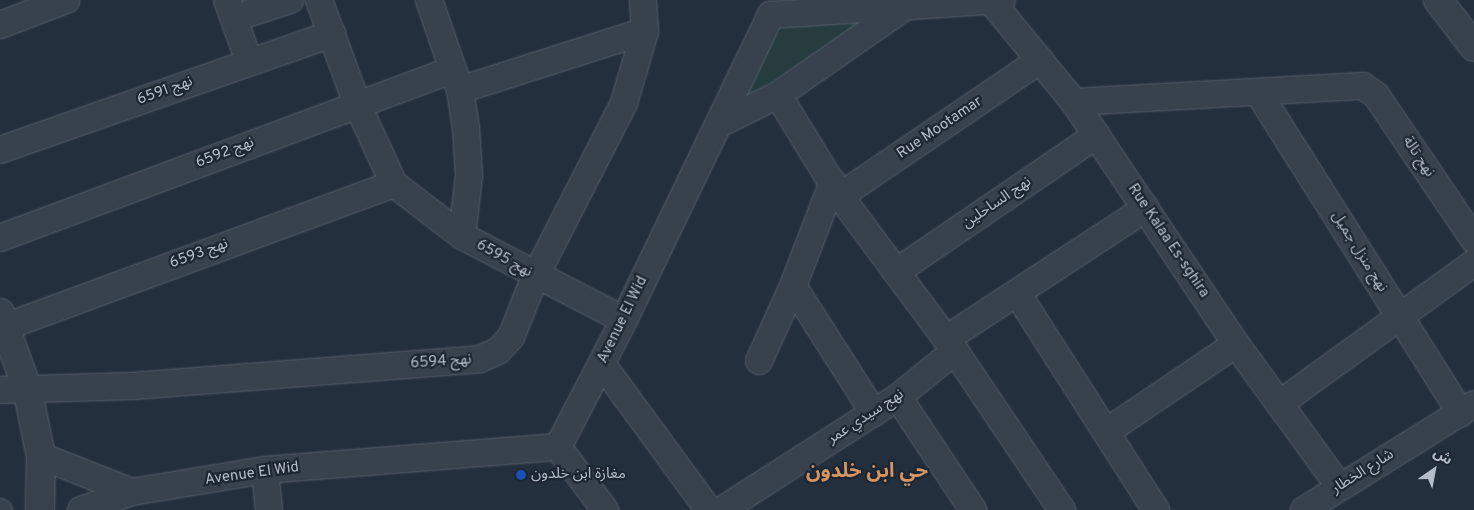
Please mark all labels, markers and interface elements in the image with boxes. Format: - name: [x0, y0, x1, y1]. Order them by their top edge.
- street label: نهج 6591: [135, 73, 195, 109]
- street label: Rue Mootamar: [894, 93, 986, 163]
- street label: نهج تالة: [1398, 133, 1438, 181]
- street label: نهج 6592: [193, 134, 257, 172]
- street label: نهج الساحلين: [959, 173, 1035, 233]
- street label: Rue Kalaa Es-sghira: [1123, 181, 1213, 301]
- street label: نهج منزل جميل: [1327, 208, 1391, 296]
- street label: نهج 6593: [167, 235, 231, 273]
- street label: نهج 6595: [473, 236, 535, 282]
- street label: Avenue El Wid: [594, 273, 652, 367]
- street label: نهج 6594: [410, 351, 472, 373]
- street label: نهج سيدي عمر: [824, 386, 908, 448]
- north arrow: [1409, 445, 1459, 495]
- text: ش: [1430, 445, 1455, 469]
- street label: شارع الخطار: [1328, 446, 1398, 498]
- street label: Avenue El Wid: [204, 458, 300, 490]
- district label: حي ابن خلدون: [806, 460, 928, 484]
- place label: مغازة ابن خلدون: [531, 466, 626, 484]
- marker: مغازة ابن خلدون: [515, 469, 527, 481]

